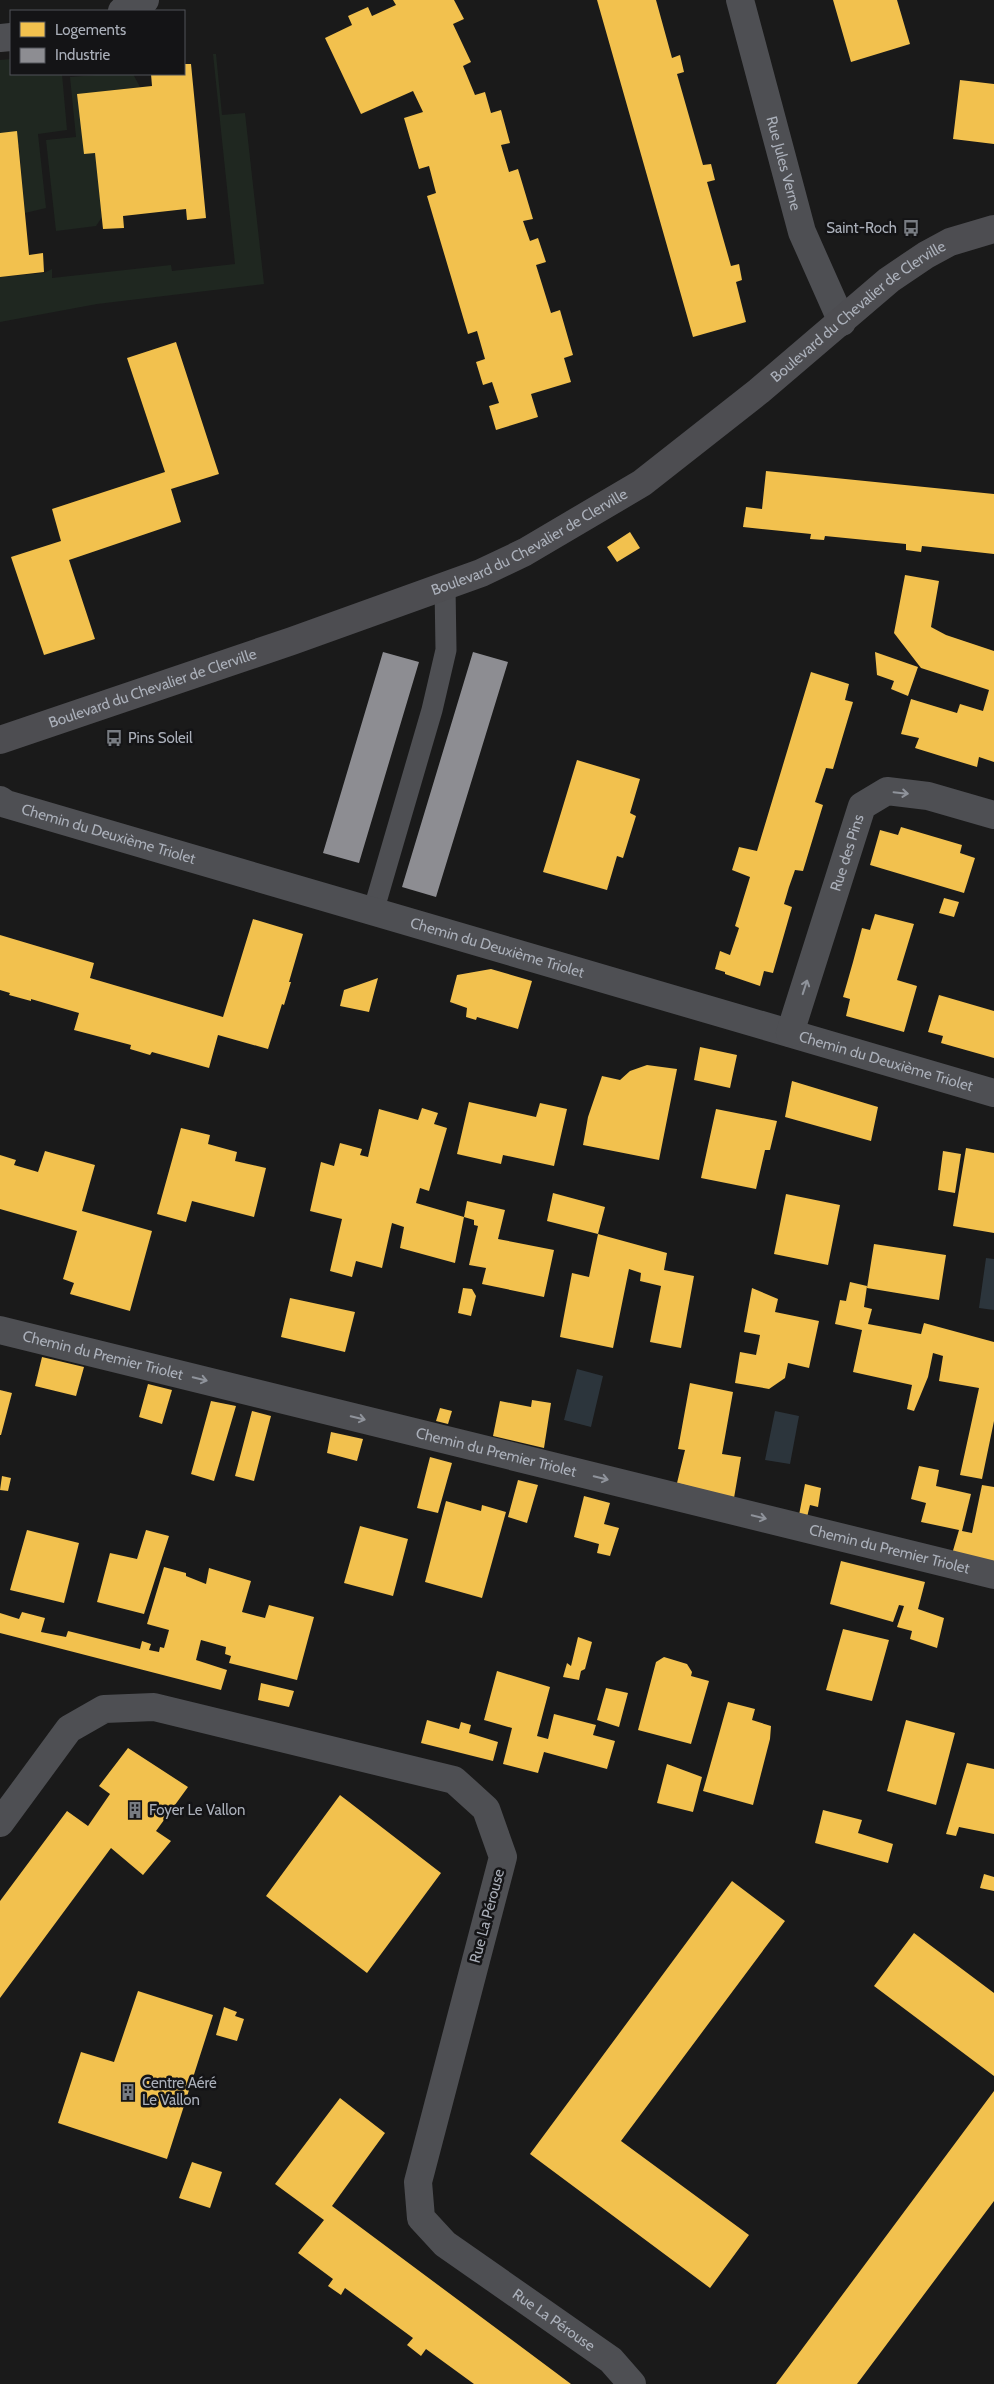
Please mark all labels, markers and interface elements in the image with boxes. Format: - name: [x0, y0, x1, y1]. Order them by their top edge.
- legend: [10, 10, 185, 75]
- text: Logements: [55, 21, 126, 39]
- text: Industrie: [55, 46, 110, 64]
- street label: Rue Jules Verne: [762, 114, 805, 213]
- bus stop icon: Saint-Roch: [901, 218, 921, 238]
- place label: Saint-Roch: [826, 219, 897, 237]
- street label: Boulevard du Chevalier de Clerville: [767, 237, 949, 386]
- street label: Boulevard du Chevalier de Clerville: [429, 485, 631, 599]
- street label: Boulevard du Chevalier de Clerville: [46, 645, 259, 732]
- bus stop icon: Pins Soleil: [104, 728, 124, 748]
- place label: Pins Soleil: [128, 729, 193, 747]
- one-way arrow: [893, 788, 909, 798]
- street label: Chemin du Deuxième Triolet: [19, 800, 198, 868]
- street label: Rue des Pins: [827, 812, 868, 894]
- street label: Chemin du Deuxième Triolet: [408, 914, 586, 982]
- one-way arrow: [800, 979, 810, 995]
- street label: Chemin du Deuxième Triolet: [797, 1027, 975, 1095]
- street label: Chemin du Premier Triolet: [21, 1327, 185, 1384]
- one-way arrow: [192, 1375, 208, 1385]
- one-way arrow: [350, 1414, 366, 1423]
- street label: Chemin du Premier Triolet: [414, 1424, 578, 1481]
- one-way arrow: [592, 1474, 608, 1483]
- one-way arrow: [750, 1513, 766, 1522]
- street label: Chemin du Premier Triolet: [807, 1521, 972, 1578]
- building icon: Foyer Le Vallon: [125, 1800, 145, 1820]
- place label: Foyer Le Vallon: [149, 1801, 245, 1819]
- street label: Rue La Pérouse: [466, 1867, 508, 1965]
- place label: Centre Aéré Le Vallon: [142, 2074, 217, 2109]
- building icon: Centre Aéré Le Vallon: [118, 2082, 138, 2102]
- street label: Rue La Pérouse: [509, 2285, 599, 2355]

